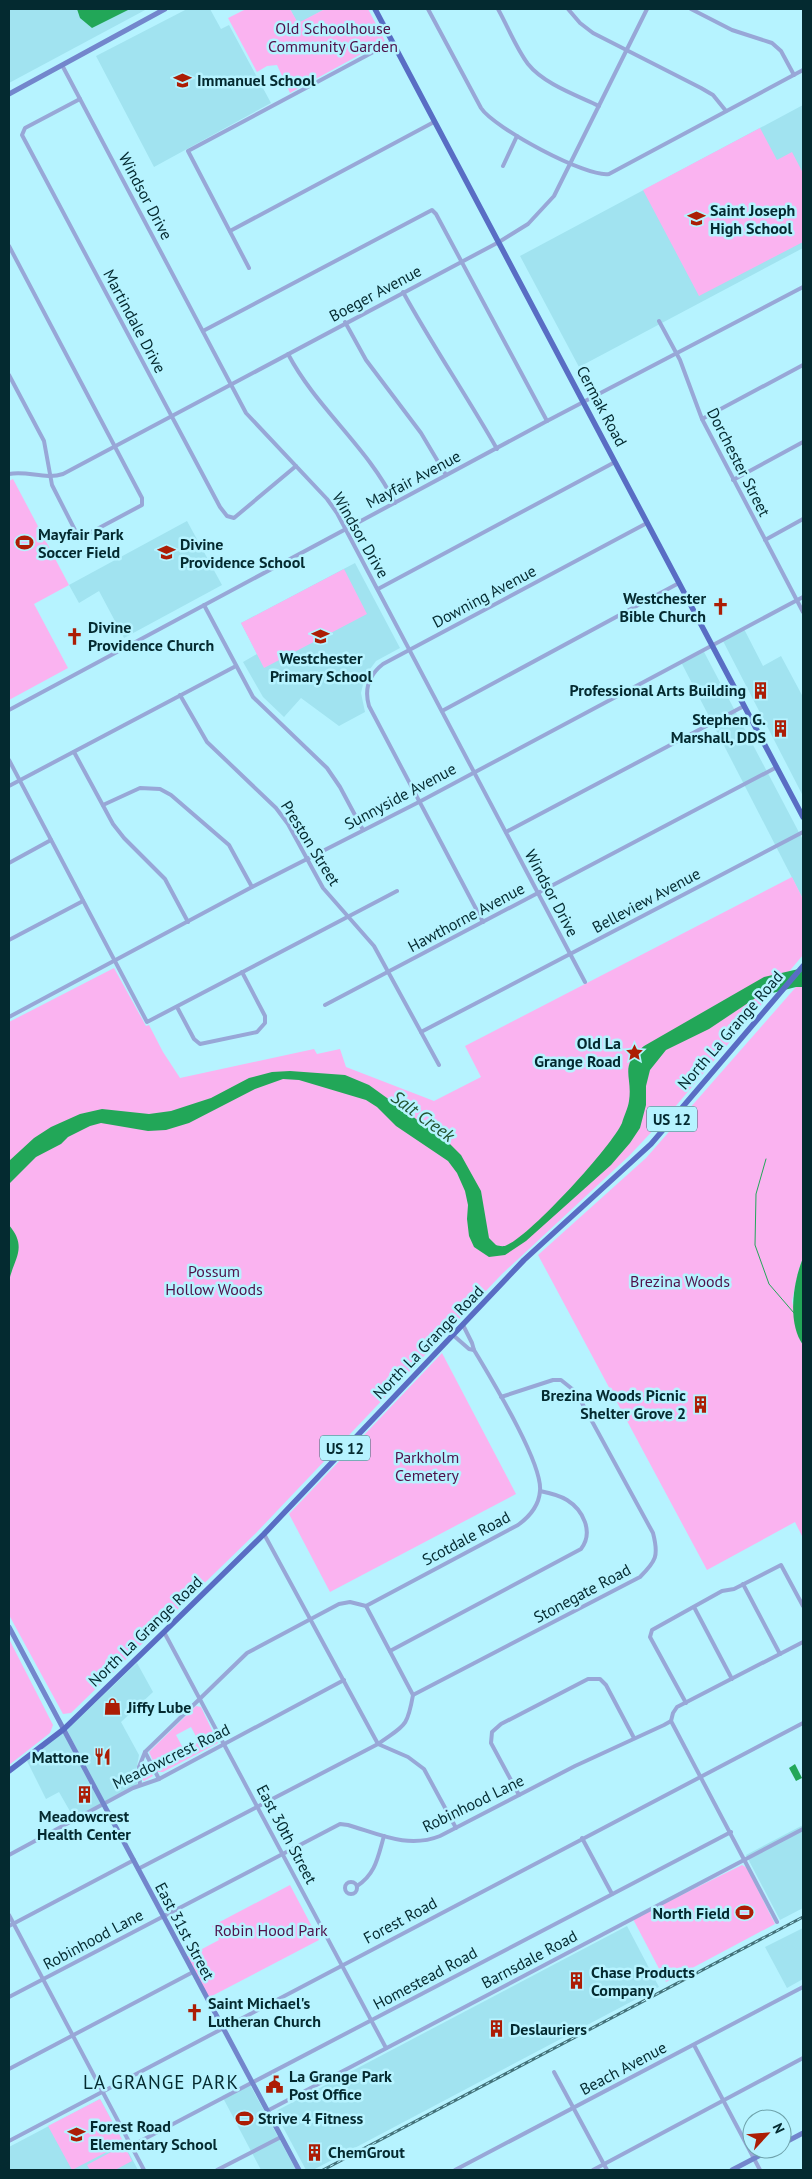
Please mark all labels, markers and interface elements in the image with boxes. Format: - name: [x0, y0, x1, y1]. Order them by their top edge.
- park label: Old Schoolhouse Community Garden: [268, 18, 398, 56]
- school or university icon: Immanuel School: [173, 70, 193, 90]
- place label: Immanuel School: [197, 70, 316, 90]
- street label: Windsor Drive: [115, 149, 177, 243]
- place label: Saint Joseph High School: [710, 200, 795, 238]
- school or university icon: Saint Joseph High School: [686, 209, 706, 229]
- street label: Boeger Avenue: [325, 260, 425, 326]
- street label: Martindale Drive: [99, 266, 171, 376]
- street label: Cermak Road: [572, 362, 632, 450]
- street label: Dorchester Street: [703, 404, 775, 520]
- street label: Mayfair Avenue: [362, 446, 464, 512]
- street label: Windsor Drive: [328, 489, 394, 581]
- place label: Mayfair Park Soccer Field: [38, 524, 124, 562]
- sports icon: Mayfair Park Soccer Field: [14, 533, 34, 553]
- place label: Divine Providence School: [180, 534, 305, 572]
- school or university icon: Divine Providence School: [156, 543, 176, 563]
- street label: Downing Avenue: [429, 560, 539, 632]
- place label: Westchester Bible Church: [619, 588, 706, 626]
- church icon: Westchester Bible Church: [710, 597, 730, 617]
- place label: Divine Providence Church: [88, 617, 214, 655]
- church icon: Divine Providence Church: [64, 626, 84, 646]
- school or university icon: Westchester Primary School: [311, 626, 331, 646]
- place label: Westchester Primary School: [270, 648, 372, 686]
- place label: Professional Arts Building: [569, 680, 746, 700]
- building icon: Professional Arts Building: [750, 680, 770, 700]
- place label: Stephen G. Marshall, DDS: [671, 709, 766, 747]
- building icon: Stephen G. Marshall, DDS: [770, 718, 790, 738]
- street label: Sunnyside Avenue: [341, 758, 459, 834]
- street label: Preston Street: [277, 797, 345, 890]
- street label: Windsor Drive: [521, 846, 583, 940]
- street label: Belleview Avenue: [588, 863, 704, 937]
- street label: Hawthorne Avenue: [404, 878, 528, 956]
- street label: North La Grange Road: [673, 967, 787, 1093]
- place label: Old La Grange Road: [534, 1033, 621, 1071]
- place icon: Old La Grange Road: [625, 1042, 645, 1062]
- water label: Salt Creek: [387, 1085, 460, 1147]
- road number: US 12: [647, 1106, 697, 1132]
- park label: Possum Hollow Woods: [165, 1261, 263, 1299]
- park label: Brezina Woods: [630, 1271, 730, 1291]
- street label: North La Grange Road: [368, 1281, 488, 1403]
- place label: Brezina Woods Picnic Shelter Grove 2: [541, 1385, 686, 1423]
- building icon: Brezina Woods Picnic Shelter Grove 2: [690, 1394, 710, 1414]
- road number: US 12: [320, 1436, 370, 1460]
- park label: Parkholm Cemetery: [395, 1447, 460, 1485]
- street label: Scotdale Road: [419, 1506, 513, 1570]
- street label: Stonegate Road: [530, 1559, 634, 1627]
- street label: North La Grange Road: [84, 1571, 206, 1691]
- shop icon: Jiffy Lube: [103, 1697, 123, 1717]
- place label: Jiffy Lube: [126, 1697, 191, 1717]
- street label: Meadowcrest Road: [109, 1719, 233, 1793]
- place label: Mattone: [32, 1747, 89, 1767]
- restaurant icon: Mattone: [93, 1747, 113, 1767]
- street label: Robinhood Lane: [419, 1770, 527, 1836]
- street label: East 30th Street: [252, 1781, 322, 1888]
- building icon: Meadowcrest Health Center: [74, 1785, 94, 1805]
- place label: Meadowcrest Health Center: [37, 1806, 131, 1844]
- street label: East 31st Street: [151, 1879, 219, 1984]
- street label: Forest Road: [360, 1892, 440, 1948]
- place label: North Field: [653, 1903, 730, 1923]
- sports icon: North Field: [734, 1903, 754, 1923]
- street label: Robinhood Lane: [39, 1904, 147, 1974]
- park label: Robin Hood Park: [214, 1920, 328, 1940]
- street label: Barnsdale Road: [478, 1925, 580, 1993]
- street label: Homestead Road: [369, 1942, 481, 2014]
- place label: Chase Products Company: [591, 1962, 695, 2000]
- building icon: Chase Products Company: [567, 1971, 587, 1991]
- place label: Saint Michael's Lutheran Church: [208, 1993, 321, 2031]
- church icon: Saint Michael's Lutheran Church: [184, 2002, 204, 2022]
- building icon: Deslauriers: [486, 2019, 506, 2039]
- place label: Deslauriers: [510, 2019, 587, 2039]
- street label: Beach Avenue: [576, 2037, 670, 2099]
- place label: La Grange Park Post Office: [289, 2066, 392, 2104]
- district label: LA GRANGE PARK: [83, 2070, 239, 2094]
- public building icon: La Grange Park Post Office: [265, 2075, 285, 2095]
- sports icon: Strive 4 Fitness: [234, 2108, 254, 2128]
- place label: Strive 4 Fitness: [258, 2108, 363, 2128]
- north arrow: [742, 2109, 792, 2159]
- place label: Forest Road Elementary School: [90, 2116, 217, 2154]
- text: N: [769, 2120, 789, 2136]
- school or university icon: Forest Road Elementary School: [66, 2125, 86, 2145]
- building icon: ChemGrout: [304, 2142, 324, 2162]
- place label: ChemGrout: [328, 2142, 405, 2162]

